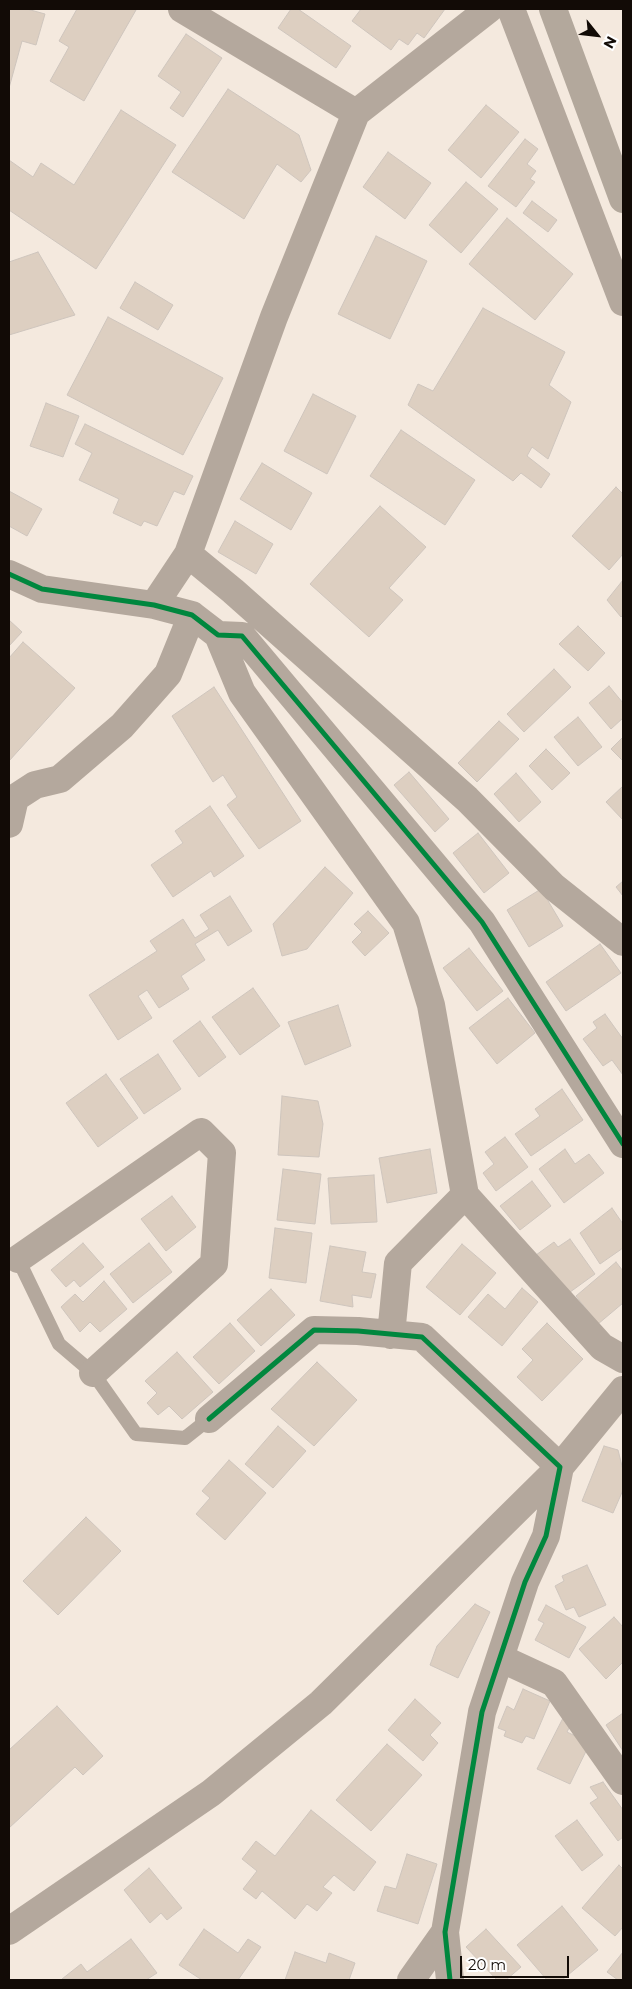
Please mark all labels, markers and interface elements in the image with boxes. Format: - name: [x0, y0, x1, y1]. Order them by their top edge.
- north arrow: [572, 10, 622, 60]
- text: N: [600, 33, 621, 52]
- scale bar: [462, 1946, 571, 1978]
- text: 20 m: [468, 1955, 506, 1974]

